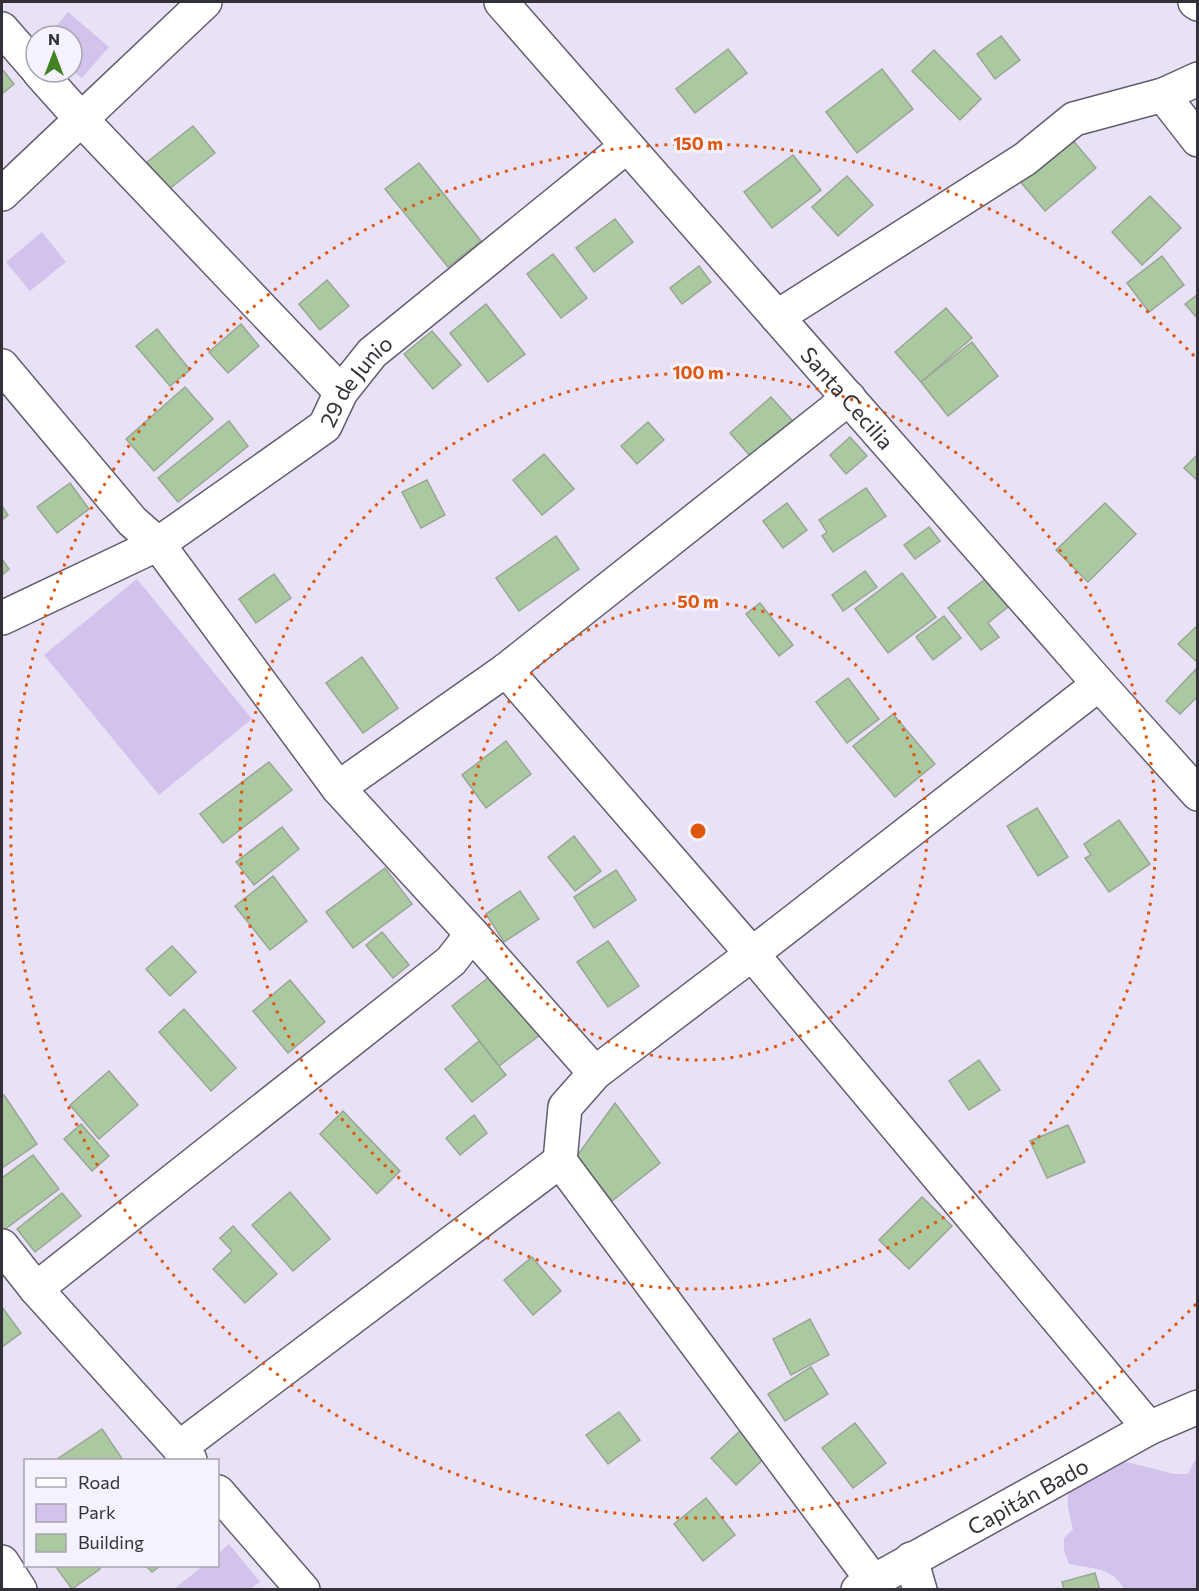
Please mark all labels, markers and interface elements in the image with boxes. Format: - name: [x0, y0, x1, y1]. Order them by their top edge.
- north arrow: [24, 24, 84, 84]
- text: N: [48, 29, 60, 48]
- text: 150 m: [673, 132, 723, 154]
- street label: 29 de Junio: [313, 329, 397, 431]
- street label: Santa Cecilia: [796, 341, 900, 454]
- text: 100 m: [672, 361, 724, 383]
- text: 50 m: [677, 590, 719, 612]
- centre of rings: [688, 821, 708, 841]
- street label: Capitán Bado: [962, 1451, 1093, 1540]
- legend: [24, 1459, 219, 1567]
- text: Road: [78, 1471, 120, 1493]
- text: Park: [78, 1501, 116, 1523]
- text: Building: [78, 1531, 144, 1553]

